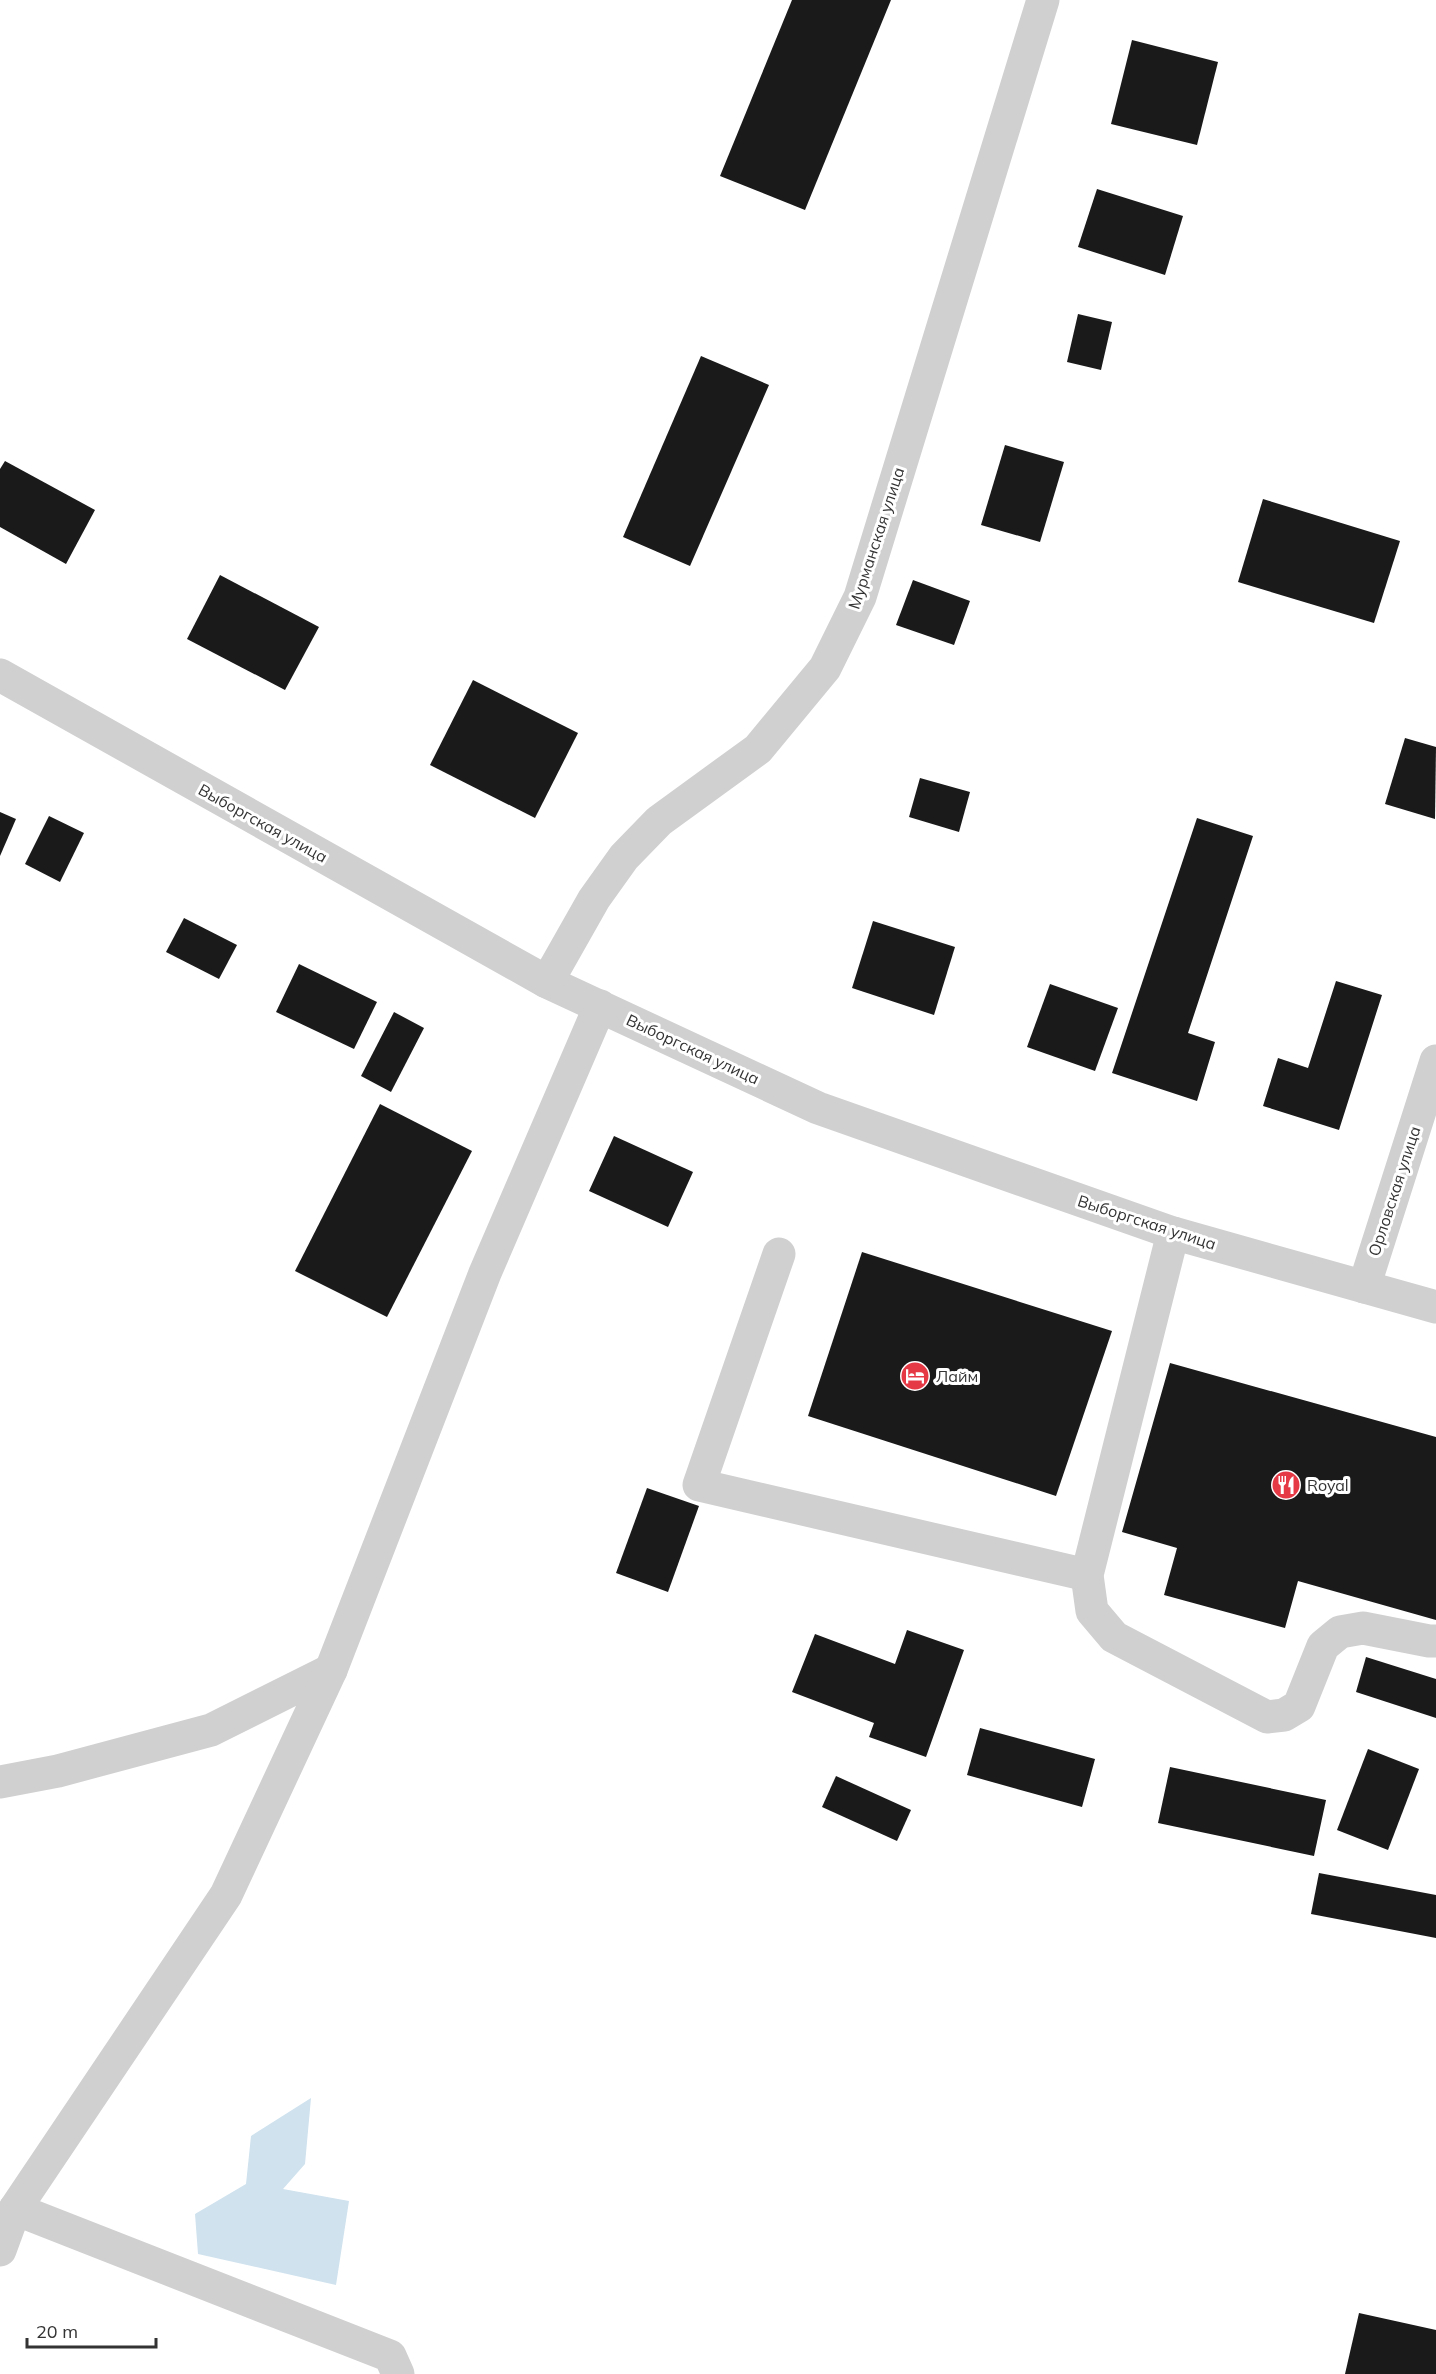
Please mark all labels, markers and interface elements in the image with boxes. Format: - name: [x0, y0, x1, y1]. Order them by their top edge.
- street label: Мурманская улица: [844, 464, 908, 612]
- street label: Выборгская улица: [195, 779, 331, 867]
- street label: Выборгская улица: [623, 1009, 763, 1089]
- street label: Орловская улица: [1364, 1123, 1424, 1259]
- street label: Выборгская улица: [1075, 1190, 1219, 1254]
- hotel icon: Лайм: [899, 1360, 931, 1392]
- place label: Лайм: [936, 1366, 978, 1386]
- restaurant icon: Royal: [1270, 1469, 1302, 1501]
- place label: Royal: [1307, 1475, 1349, 1495]
- scale bar: [27, 2311, 156, 2349]
- text: 20 m: [36, 2320, 78, 2343]

